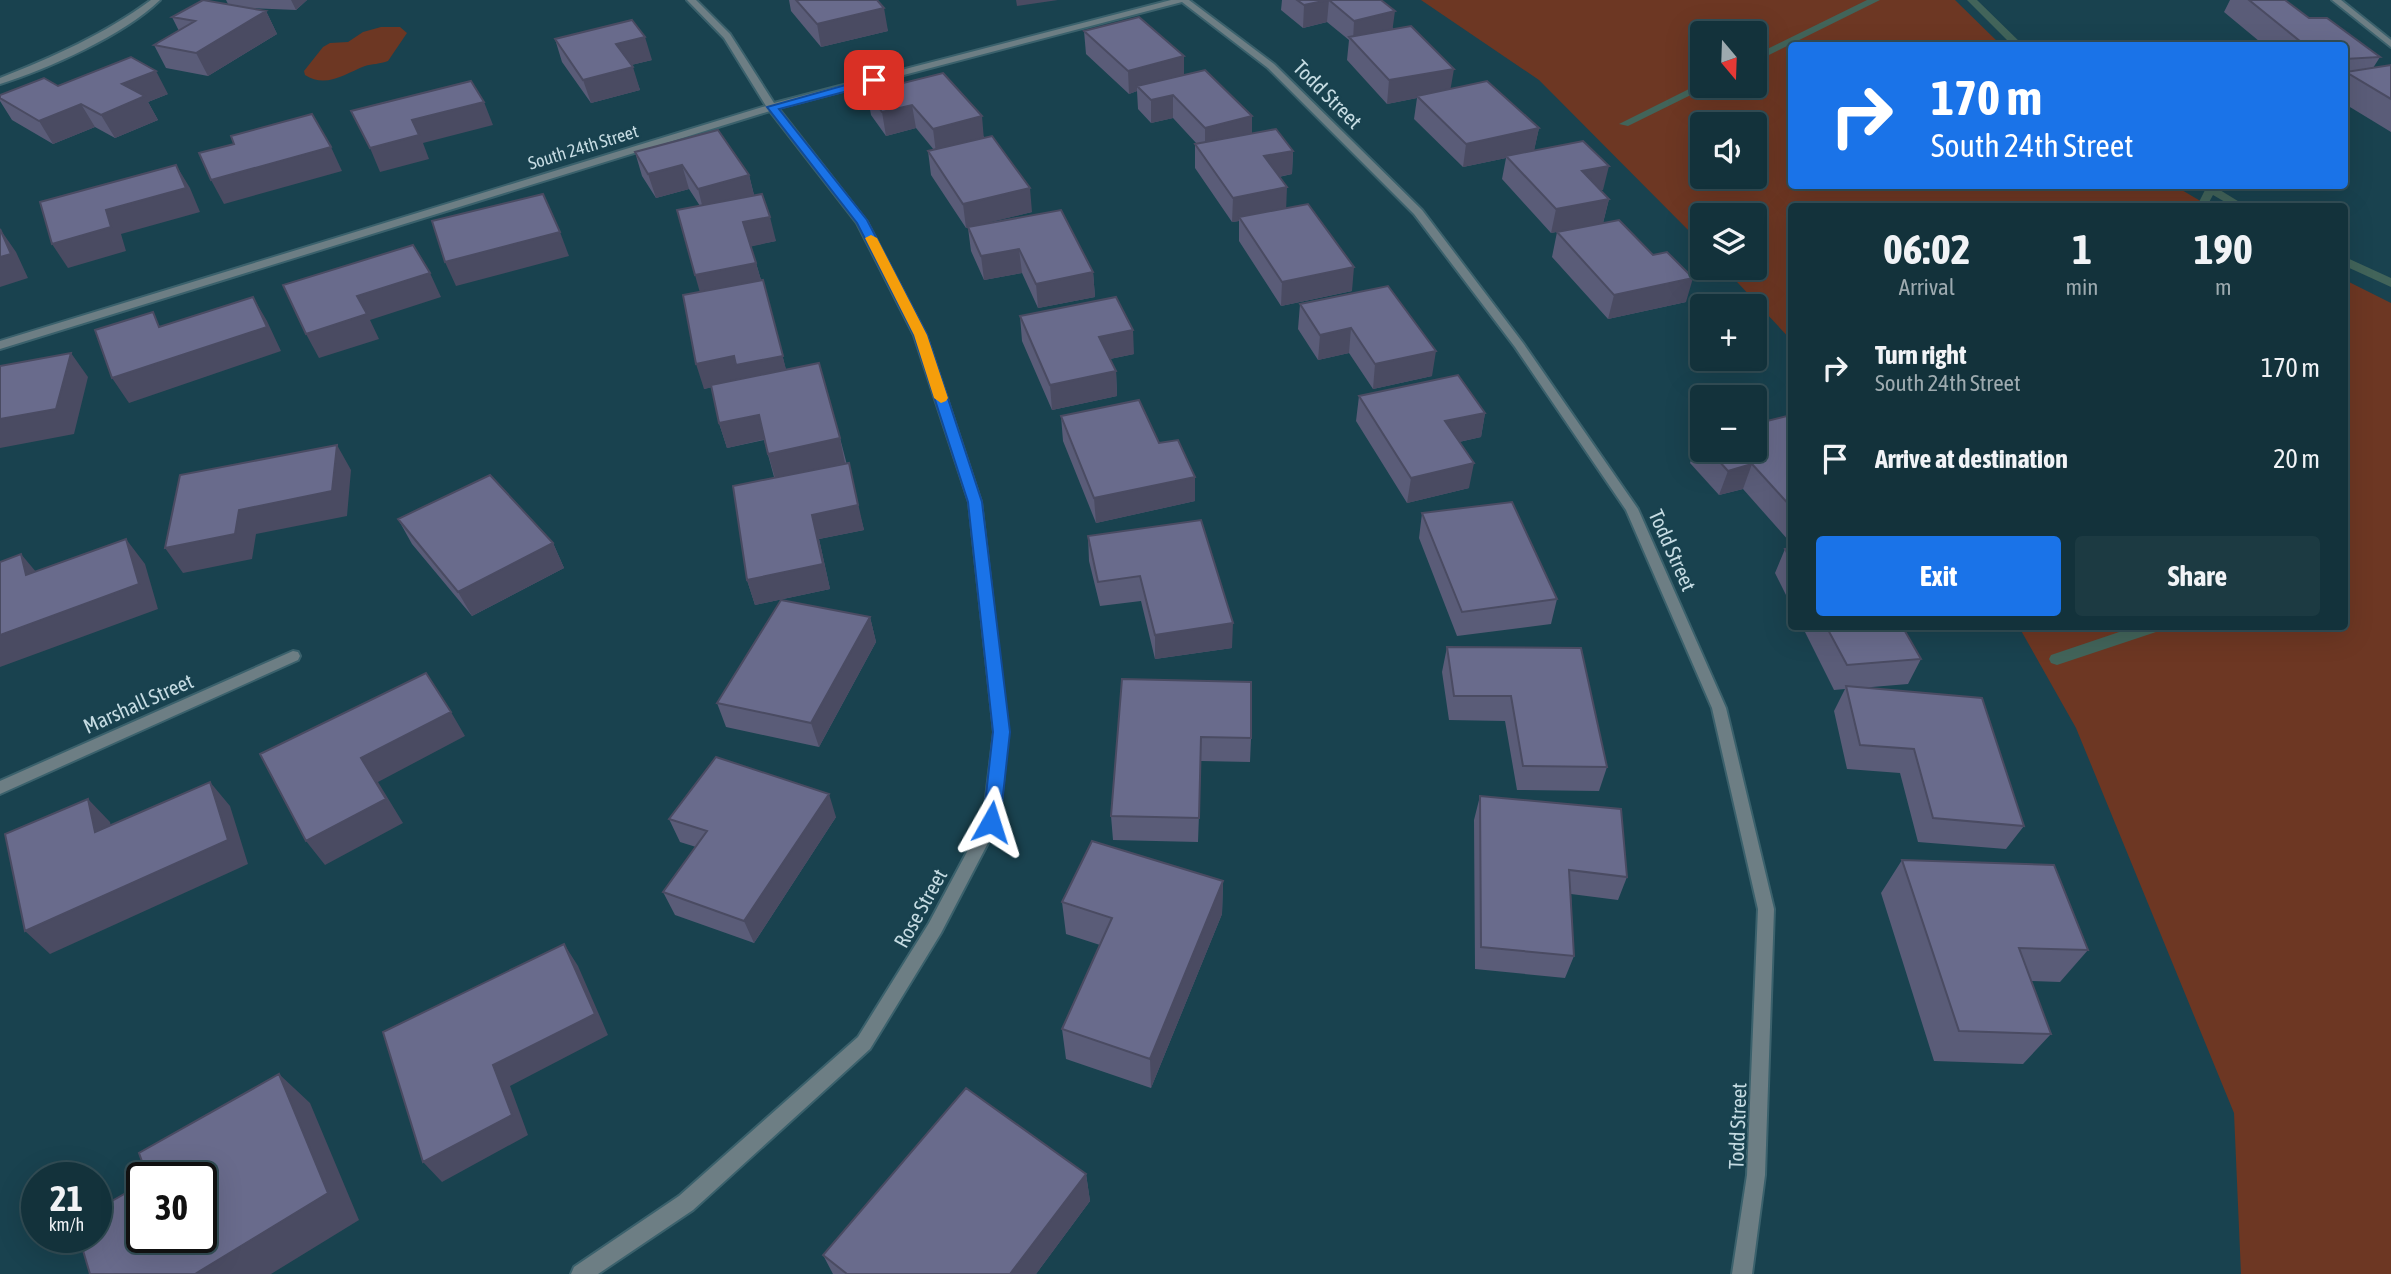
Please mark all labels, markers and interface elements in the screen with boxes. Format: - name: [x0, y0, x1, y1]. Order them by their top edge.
- north arrow: [1690, 21, 1768, 98]
- map controls: [1690, 21, 1767, 462]
- pin: [844, 50, 904, 110]
- street label: Todd Street: [1289, 55, 1367, 133]
- icon: arrive: [855, 61, 893, 99]
- text: 170 m: [1931, 69, 2042, 125]
- icon: right: [1816, 70, 1907, 161]
- button: sound: [1690, 112, 1767, 189]
- street label: South 24th Street: [525, 120, 641, 174]
- text: South 24th Street: [1931, 127, 2133, 164]
- button: layers: [1690, 203, 1767, 280]
- text: 06:02: [1883, 225, 1970, 273]
- text: 1: [2072, 225, 2092, 273]
- text: 190: [2194, 225, 2253, 273]
- text: Arrival: [1899, 274, 1955, 300]
- text: min: [2066, 274, 2099, 300]
- text: m: [2215, 274, 2232, 300]
- button: +: [1690, 294, 1767, 371]
- text: Turn right: [1875, 340, 1966, 370]
- icon: right: [1816, 349, 1854, 387]
- text: 170 m: [2261, 353, 2320, 383]
- text: South 24th Street: [1875, 370, 2021, 396]
- button: −: [1690, 385, 1767, 462]
- icon: arrive: [1816, 440, 1854, 478]
- text: Arrive at destination: [1875, 444, 2068, 474]
- text: 20 m: [2273, 444, 2320, 474]
- street label: Todd Street: [1644, 506, 1702, 594]
- button: Exit: [1816, 536, 2061, 616]
- button: Share: [2075, 536, 2320, 616]
- street label: Marshall Street: [79, 668, 197, 738]
- position arrow: [954, 785, 1028, 859]
- street label: Rose Street: [889, 864, 951, 952]
- street label: Todd Street: [1723, 1082, 1751, 1170]
- speed limit sign: 30: [126, 1162, 217, 1253]
- text: 21: [50, 1178, 83, 1218]
- text: km/h: [49, 1214, 84, 1235]

